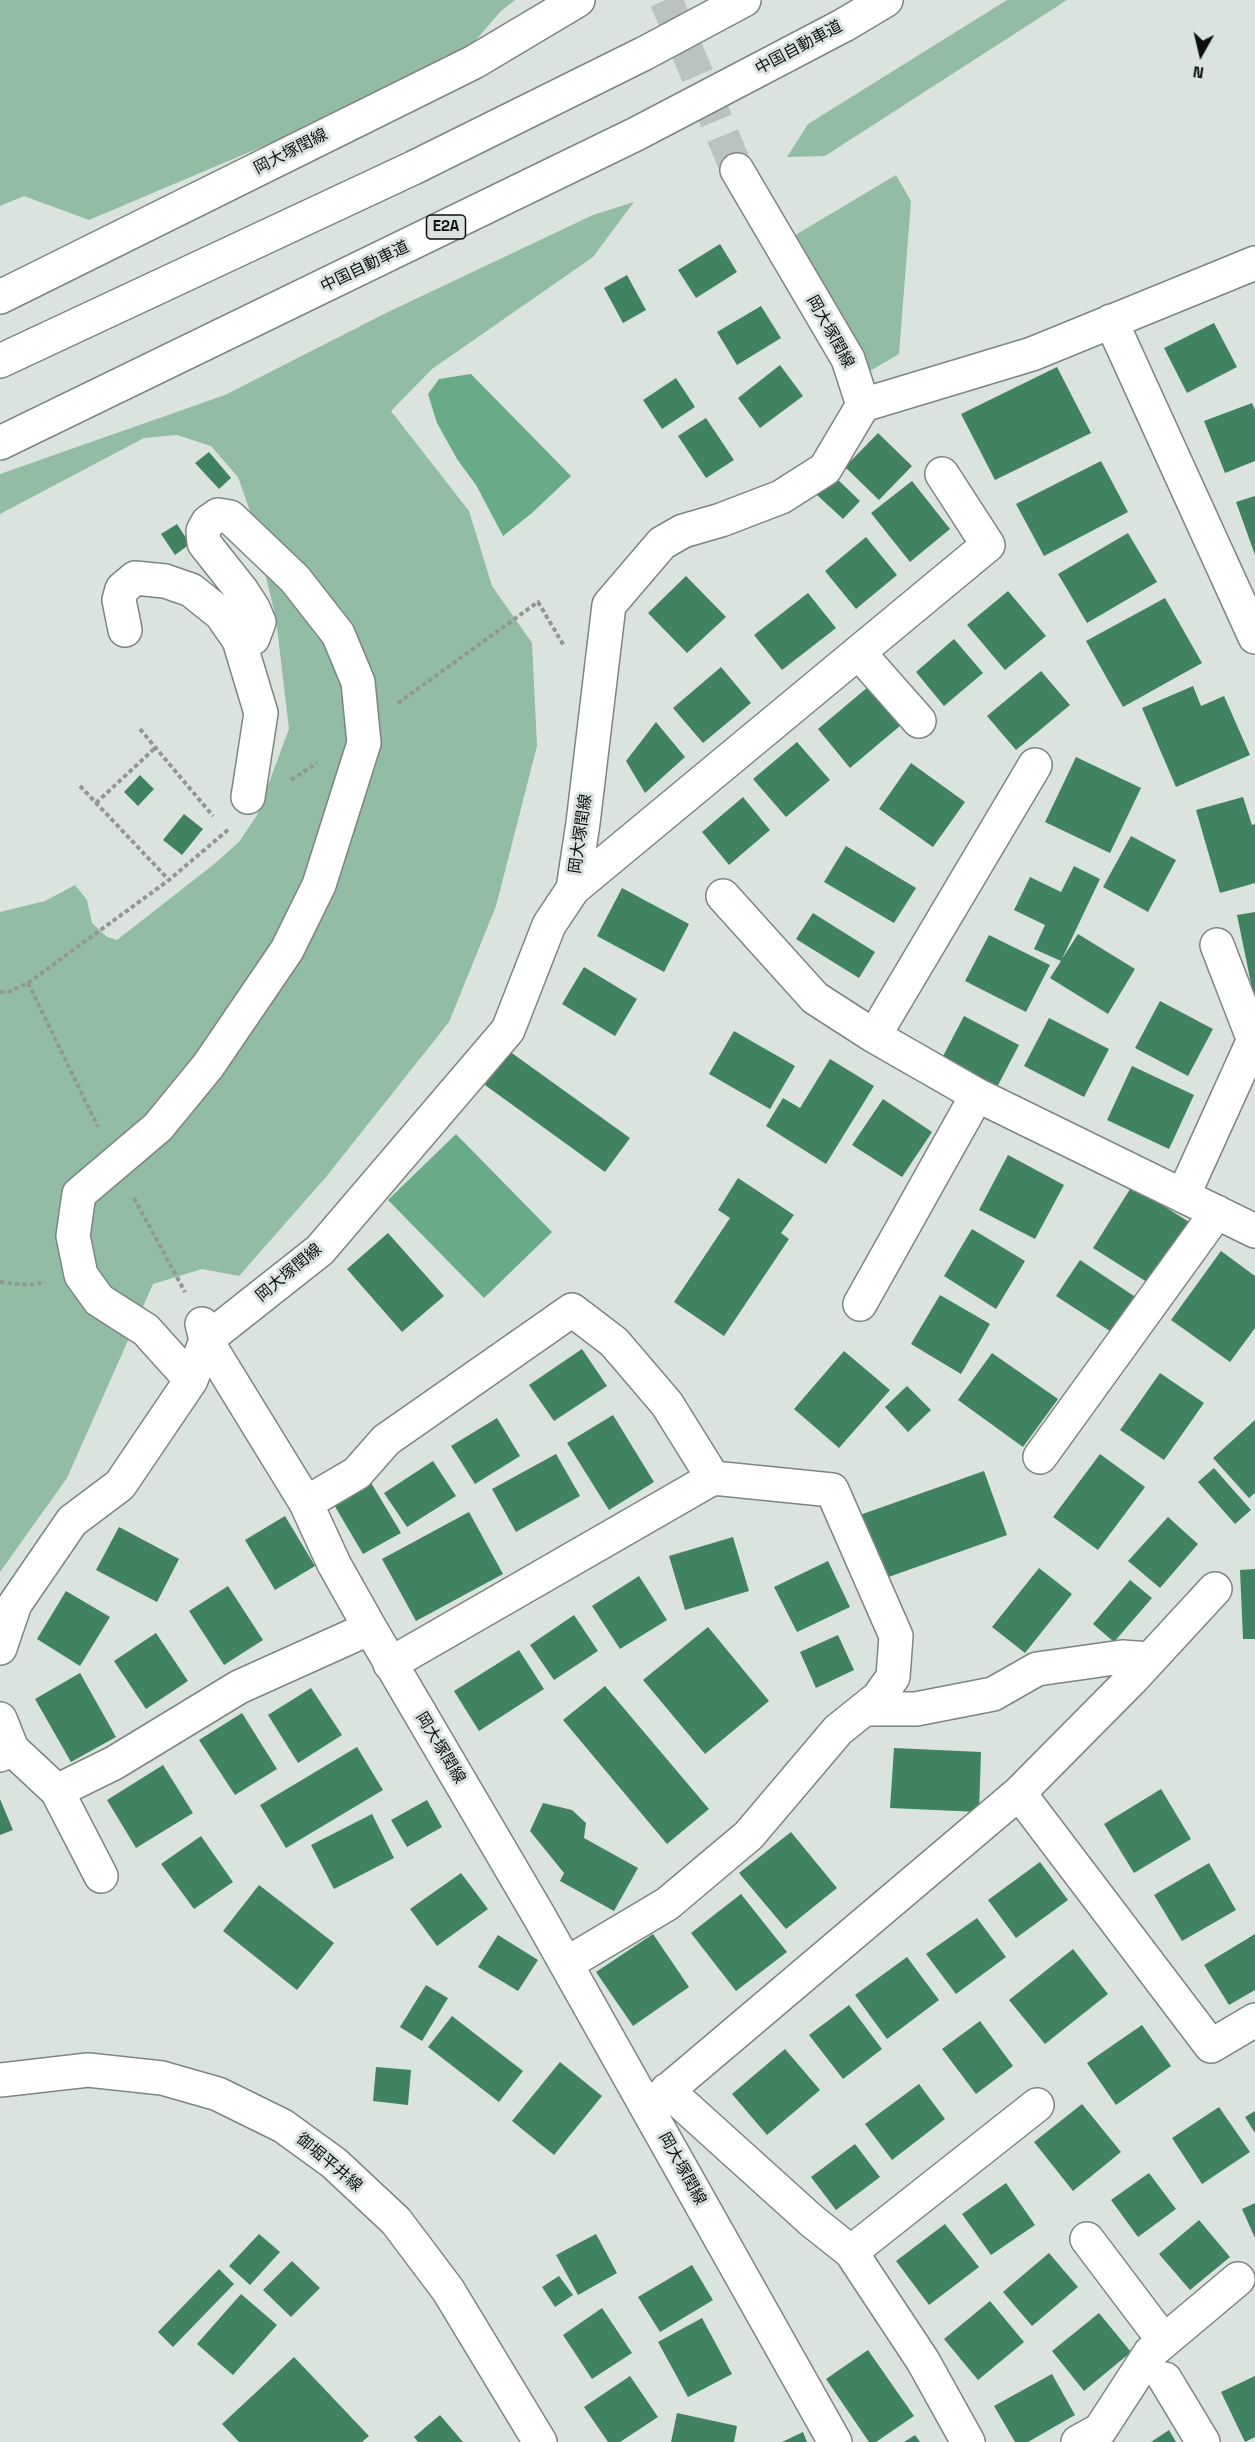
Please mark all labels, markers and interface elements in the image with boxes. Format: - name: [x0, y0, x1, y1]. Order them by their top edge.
- street label: 中国自動車道: [752, 17, 846, 79]
- north arrow: [1171, 24, 1231, 84]
- text: N: [1192, 61, 1205, 83]
- street label: 岡大塚閏線: [251, 125, 331, 179]
- road number: E2A: [426, 215, 466, 239]
- street label: 中国自動車道: [318, 237, 412, 297]
- street label: 岡大塚閏線: [802, 292, 858, 372]
- street label: 岡大塚閏線: [566, 793, 596, 875]
- street label: 岡大塚閏線: [252, 1240, 326, 1306]
- street label: 岡大塚閏線: [411, 1709, 469, 1787]
- street label: 岡大塚閏線: [654, 2129, 710, 2209]
- street label: 御堀平井線: [292, 2130, 366, 2196]

